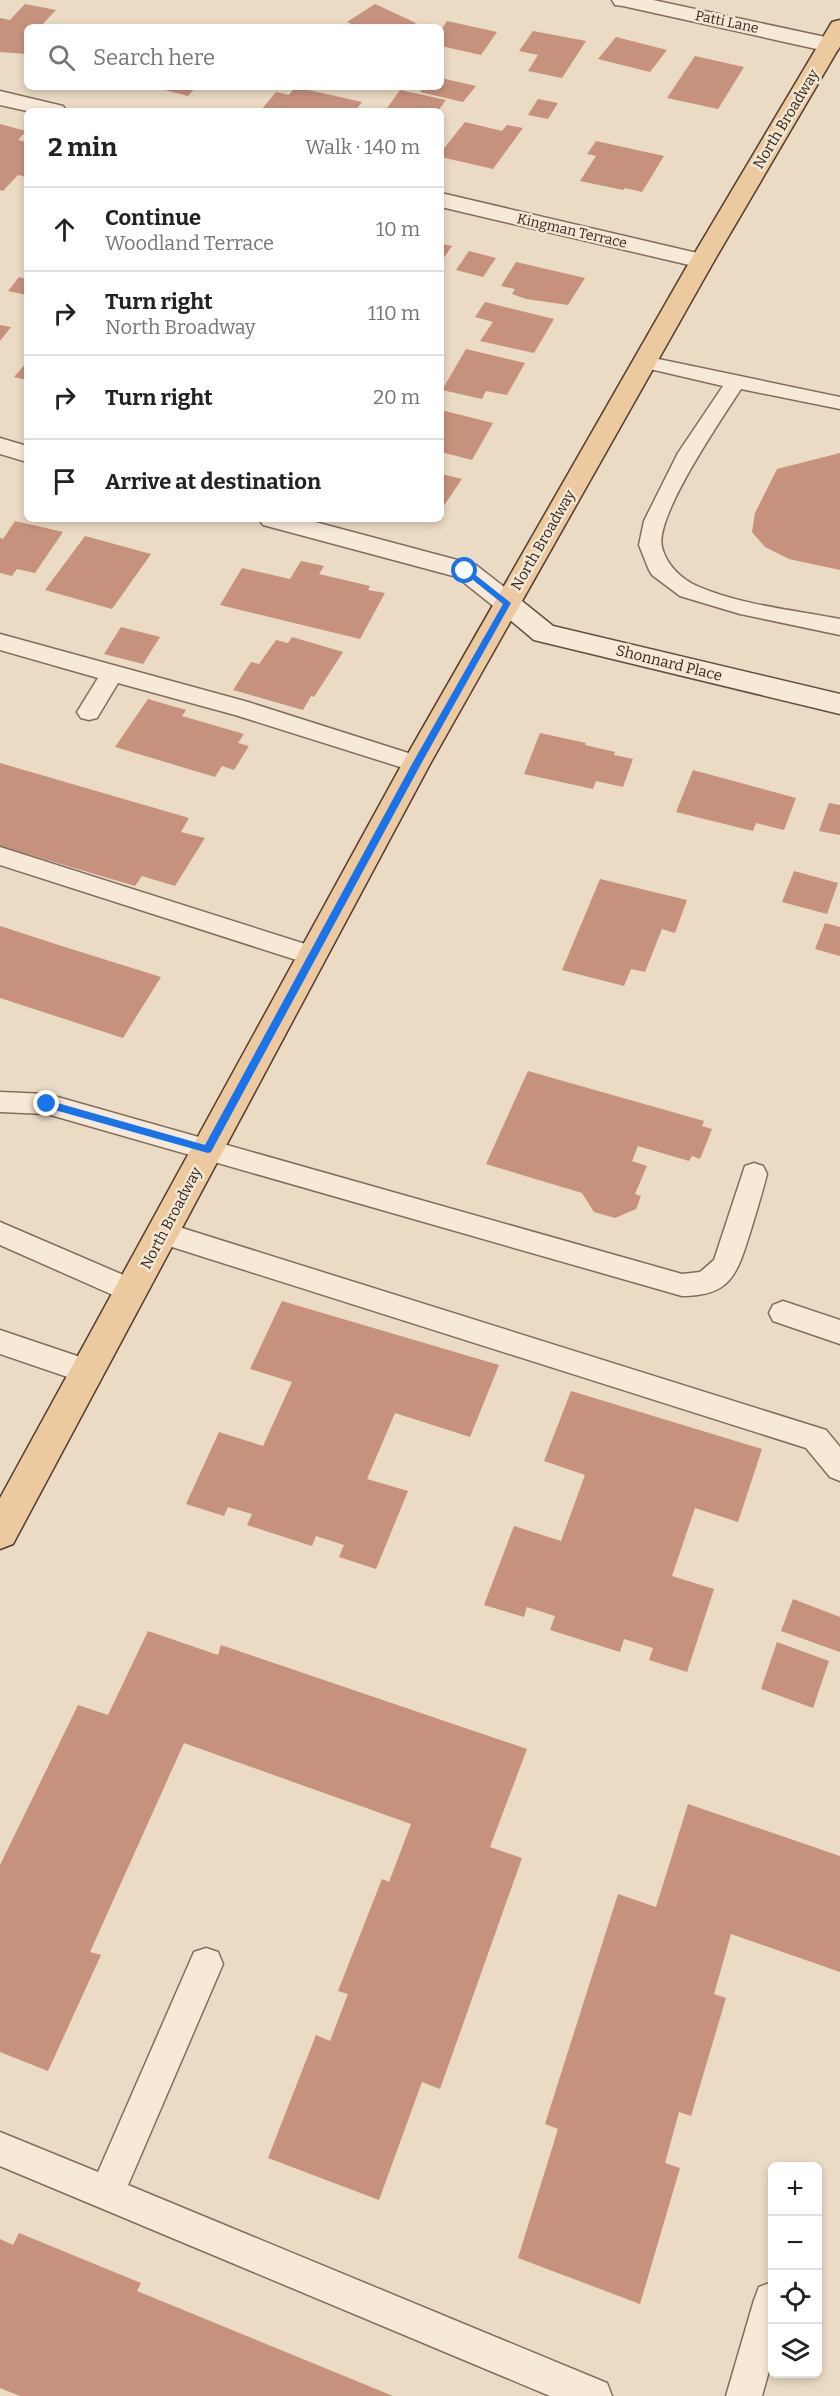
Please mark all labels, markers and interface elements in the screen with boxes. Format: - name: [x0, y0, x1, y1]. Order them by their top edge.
- street label: Patti Lane: [694, 7, 760, 37]
- search box: [24, 24, 444, 90]
- icon: search: [45, 41, 78, 74]
- text: Search here: [93, 44, 215, 71]
- street label: North Broadway: [749, 66, 823, 172]
- text: 2 min: [48, 132, 117, 163]
- text: Walk · 140 m: [305, 135, 420, 159]
- text: Continue: [105, 204, 201, 231]
- street label: Kingman Terrace: [515, 210, 629, 252]
- icon: ahead: [48, 213, 81, 246]
- text: 10 m: [376, 217, 420, 241]
- text: Woodland Terrace: [105, 231, 274, 255]
- text: Turn right: [105, 288, 213, 315]
- icon: right: [48, 297, 81, 330]
- text: 110 m: [368, 301, 420, 325]
- text: North Broadway: [105, 315, 256, 339]
- icon: right: [48, 381, 81, 414]
- text: Turn right: [105, 384, 213, 411]
- text: 20 m: [373, 385, 420, 409]
- icon: arrive: [48, 465, 81, 498]
- text: Arrive at destination: [105, 468, 321, 495]
- street label: North Broadway: [507, 487, 579, 593]
- route start: [451, 557, 477, 583]
- street label: Shonnard Place: [614, 641, 724, 685]
- route end: [33, 1090, 59, 1116]
- street label: North Broadway: [137, 1164, 205, 1272]
- map controls: [768, 2162, 822, 2378]
- button: +: [768, 2162, 822, 2216]
- button: −: [768, 2216, 822, 2270]
- button: locate: [768, 2270, 822, 2324]
- button: layers: [768, 2324, 822, 2378]

